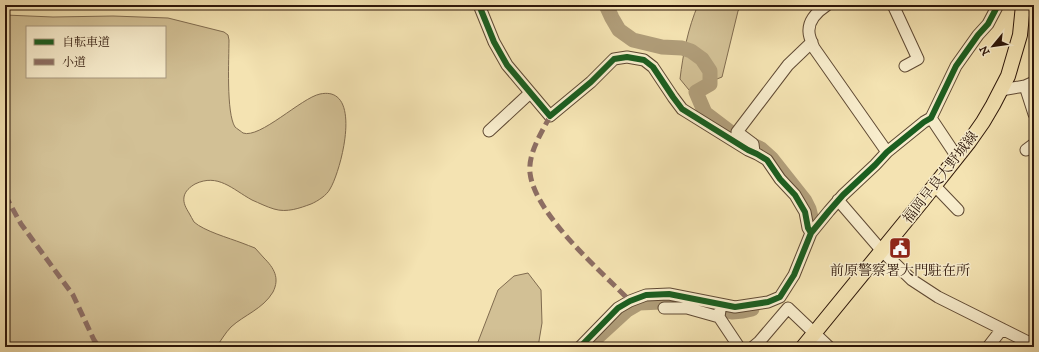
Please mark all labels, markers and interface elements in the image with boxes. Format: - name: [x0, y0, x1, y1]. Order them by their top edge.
- legend: [26, 26, 166, 78]
- north arrow: [973, 26, 1013, 66]
- text: 自転車道: [62, 35, 110, 50]
- text: N: [977, 43, 993, 58]
- text: 小道: [62, 55, 86, 70]
- street label: 福岡早良大野城線: [899, 128, 982, 227]
- public building icon: 前原警察署大門駐在所: [887, 235, 913, 261]
- place label: 前原警察署大門駐在所: [830, 262, 970, 280]

